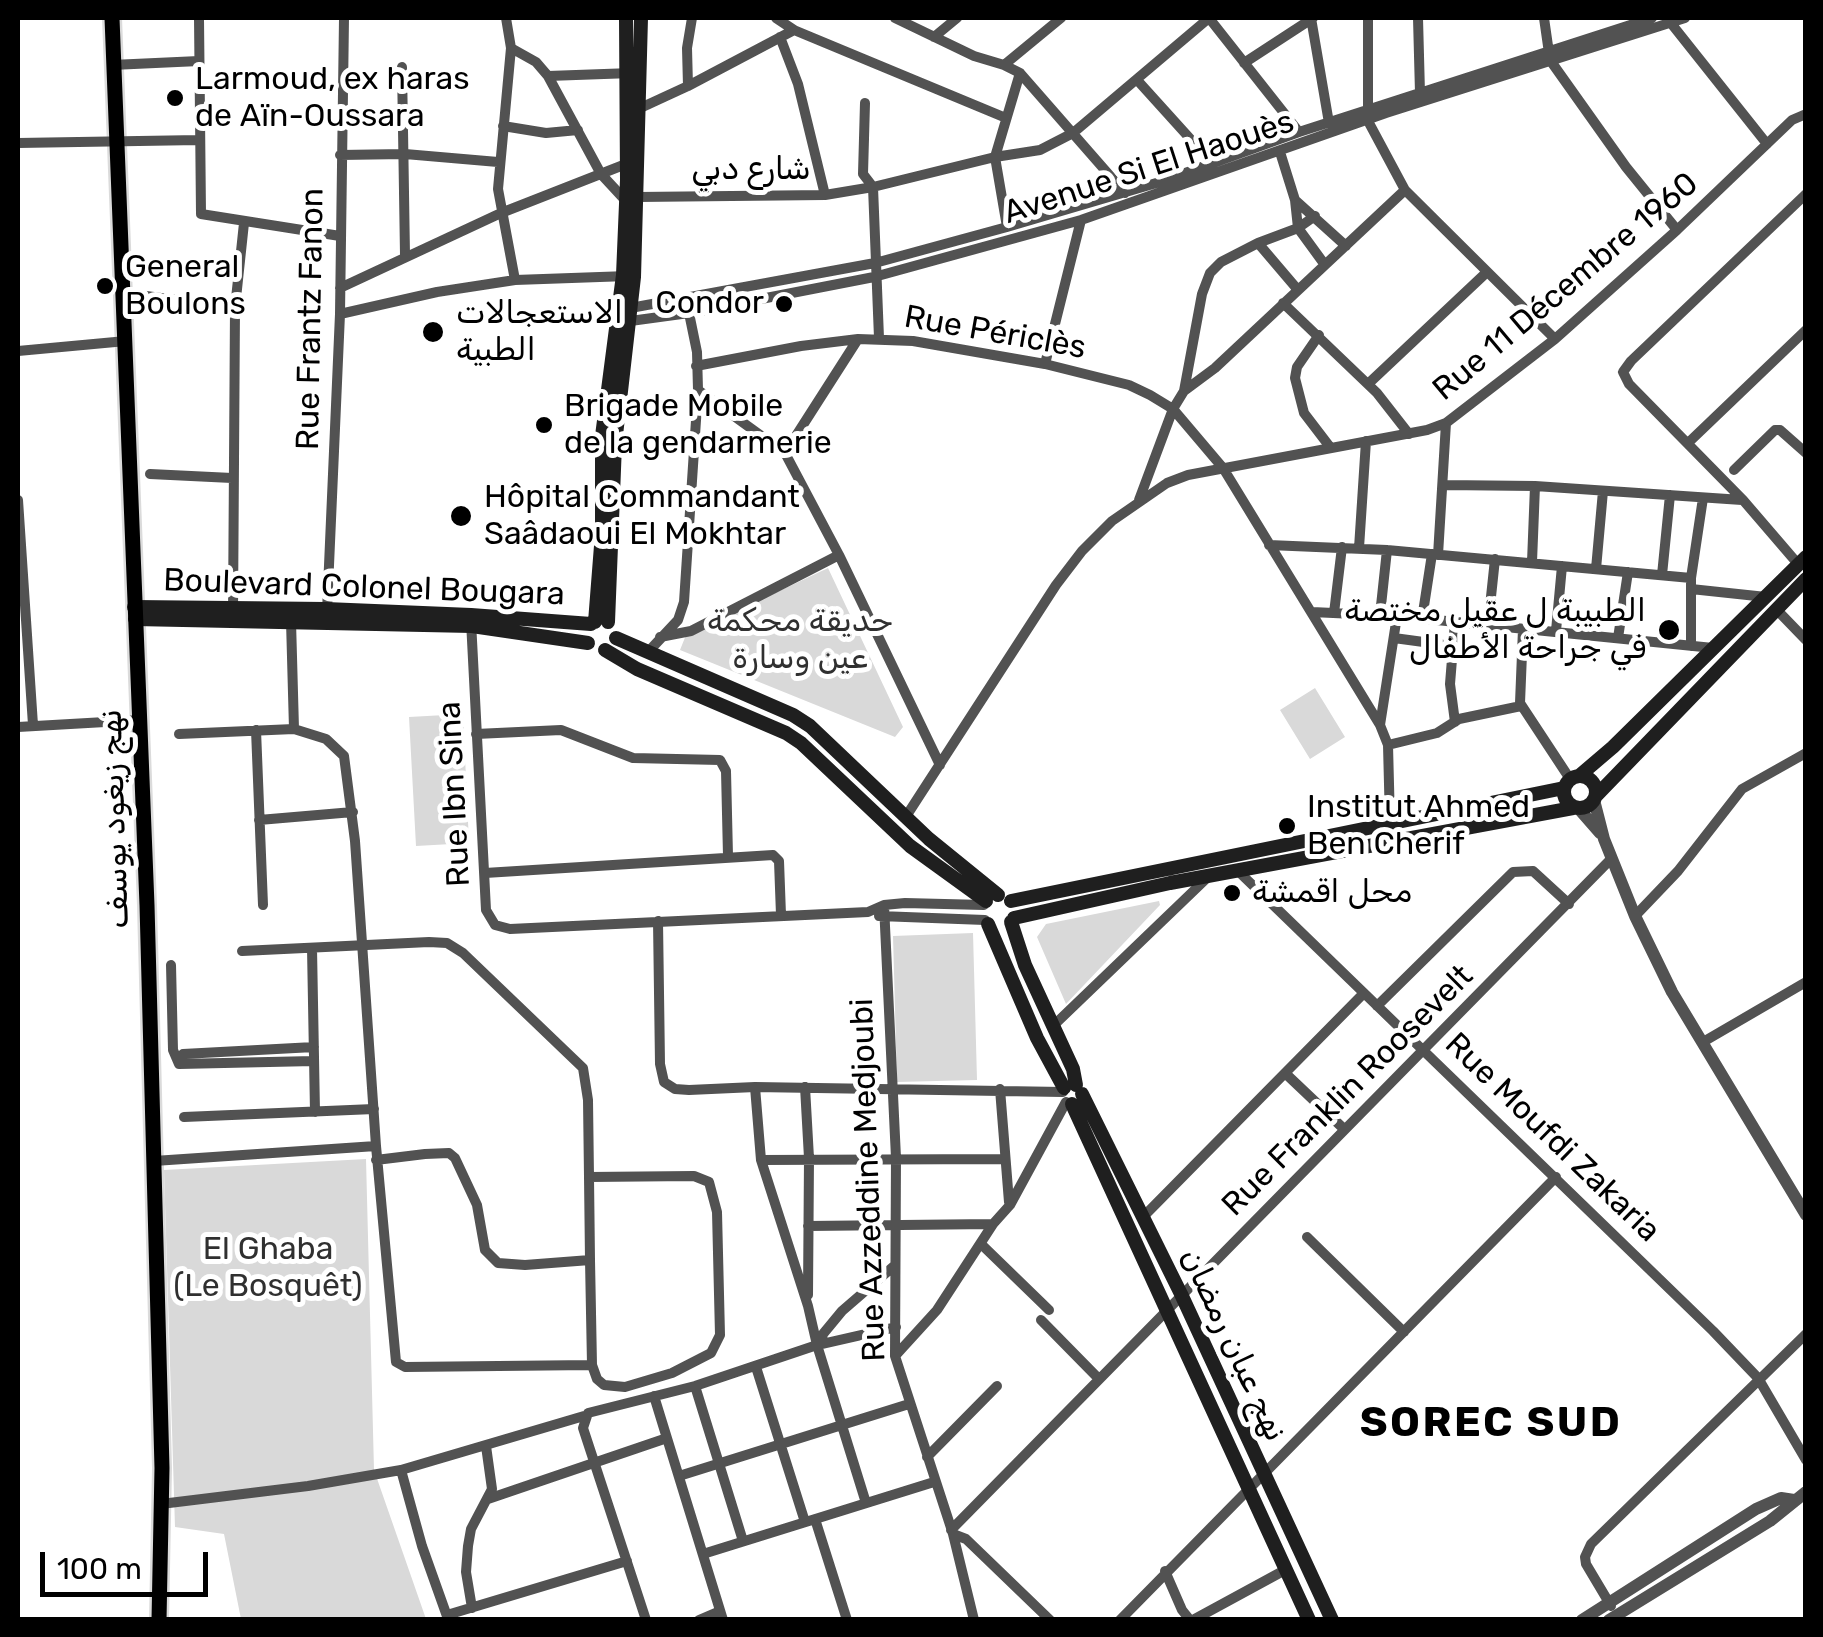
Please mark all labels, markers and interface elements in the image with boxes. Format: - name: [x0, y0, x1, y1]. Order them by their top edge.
- place label: Larmoud, ex haras de Aïn-Oussara: [195, 61, 469, 136]
- marker: Larmoud, ex haras de Aïn-Oussara: [164, 87, 186, 109]
- street label: Avenue Si El Haouès: [999, 103, 1299, 233]
- street label: شارع دبي: [691, 151, 811, 189]
- street label: Rue 11 Décembre 1960: [1426, 165, 1706, 409]
- street label: Rue Frantz Fanon: [290, 188, 332, 450]
- place label: General Boulons: [125, 249, 246, 324]
- marker: General Boulons: [94, 275, 116, 297]
- place label: Condor: [655, 285, 764, 323]
- marker: Condor: [773, 293, 795, 315]
- place label: الاستعجالات الطبية: [456, 295, 623, 370]
- street label: Rue Périclès: [901, 298, 1089, 368]
- marker: الاستعجالات الطبية: [420, 319, 446, 345]
- place label: Brigade Mobile de la gendarmerie: [564, 388, 832, 463]
- marker: Brigade Mobile de la gendarmerie: [533, 414, 555, 436]
- place label: Hôpital Commandant Saâdaoui El Mokhtar: [484, 479, 800, 554]
- marker: Hôpital Commandant Saâdaoui El Mokhtar: [448, 503, 474, 529]
- street label: Boulevard Colonel Bougara: [163, 562, 565, 614]
- place label: الطبيبة ل عقيل مختصة في جراحة الأطفال: [1344, 593, 1646, 668]
- park label: حديقة محكمة عين وسارة: [707, 603, 893, 678]
- marker: الطبيبة ل عقيل مختصة في جراحة الأطفال: [1656, 617, 1682, 643]
- street label: Rue Ibn Sina: [431, 700, 479, 888]
- street label: نهج زيغود يوسف: [92, 709, 138, 929]
- place label: Institut Ahmed Ben Cherif: [1307, 789, 1530, 864]
- marker: Institut Ahmed Ben Cherif: [1276, 815, 1298, 837]
- place label: محل اقمشة: [1252, 874, 1412, 912]
- marker: محل اقمشة: [1221, 882, 1243, 904]
- street label: Rue Franklin Roosevelt: [1215, 958, 1481, 1224]
- street label: Rue Azzeddine Medjoubi: [843, 998, 895, 1362]
- street label: Rue Moufdi Zakaria: [1437, 1026, 1667, 1250]
- park label: El Ghaba (Le Bosquêt): [173, 1231, 363, 1306]
- street label: نهج عبان رمضان: [1172, 1242, 1294, 1448]
- district label: SOREC SUD: [1360, 1399, 1622, 1449]
- scale bar: [45, 1532, 212, 1594]
- text: 100 m: [57, 1551, 142, 1587]

